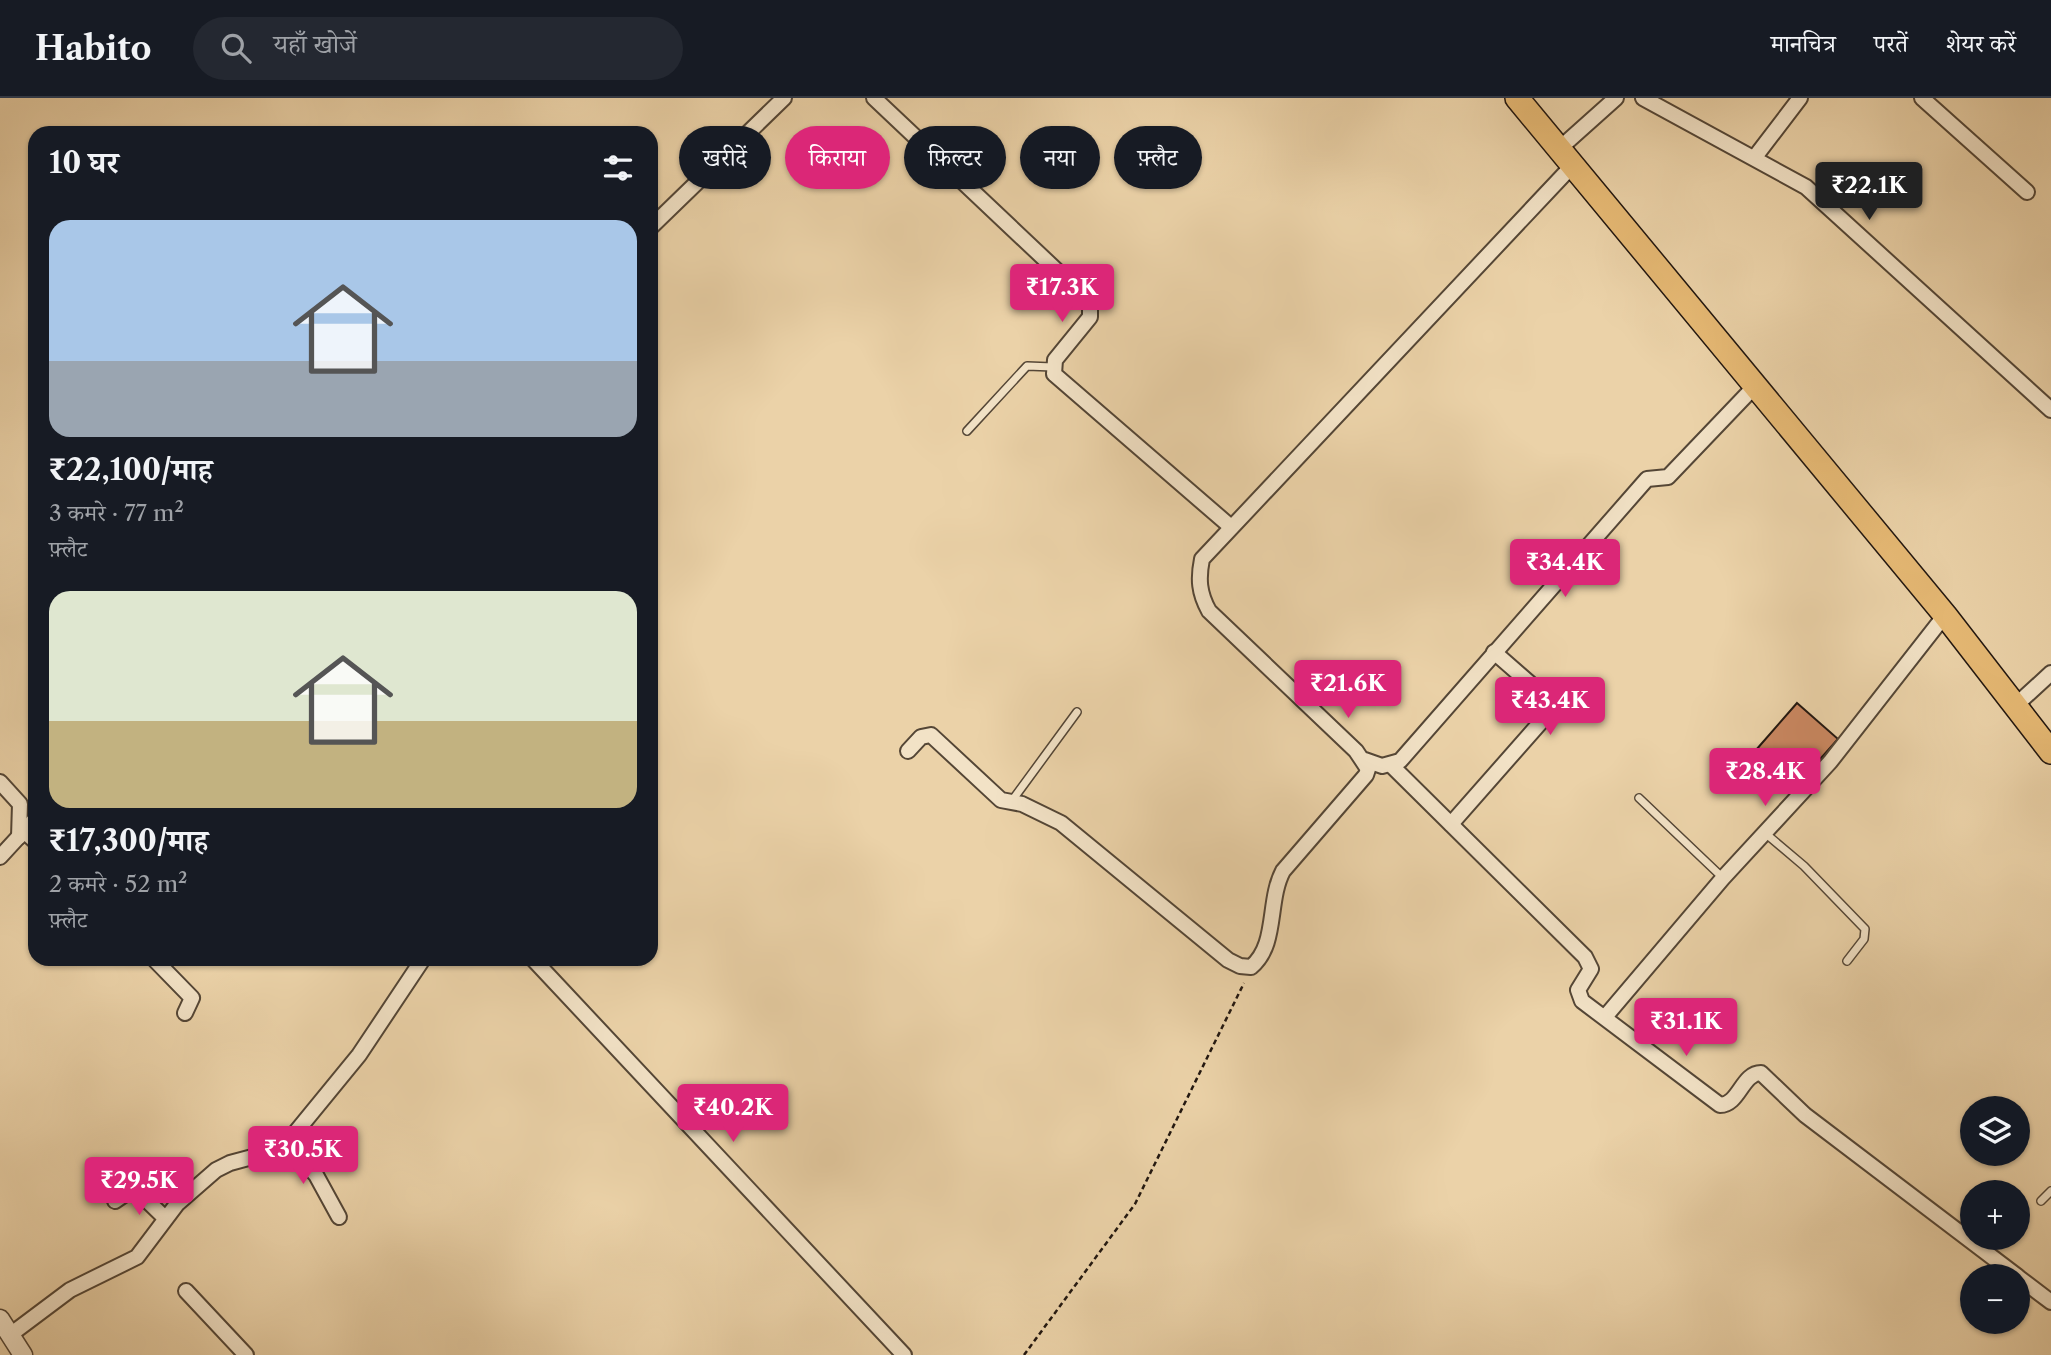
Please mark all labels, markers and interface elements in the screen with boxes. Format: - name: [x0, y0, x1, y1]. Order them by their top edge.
- search box: [193, 17, 683, 80]
- text: Habito: [35, 28, 151, 69]
- text: यहाँ खोजें: [273, 28, 357, 60]
- icon: search: [217, 29, 255, 67]
- text: मानचित्र: [1771, 29, 1836, 58]
- text: परतें: [1874, 29, 1908, 58]
- text: शेयर करें: [1946, 29, 2016, 58]
- chip: खरीदें: [679, 126, 771, 189]
- chip: किराया: [785, 126, 890, 189]
- chip: फ़िल्टर: [904, 126, 1006, 189]
- chip: नया: [1020, 126, 1100, 189]
- chip: फ़्लैट: [1114, 126, 1202, 189]
- text: 10 घर: [49, 144, 119, 181]
- icon: filters: [599, 149, 637, 187]
- pin: ₹22.1K: [1812, 162, 1926, 222]
- text: ₹22.1K: [1831, 171, 1907, 199]
- pin: ₹17.3K: [1005, 264, 1119, 324]
- icon: home: [280, 266, 406, 392]
- text: ₹17.3K: [1026, 273, 1098, 301]
- text: ₹22,100/माह: [49, 451, 212, 488]
- text: 3 कमरे · 77 m²: [49, 499, 184, 527]
- text: फ़्लैट: [49, 535, 87, 563]
- pin: ₹34.4K: [1508, 540, 1622, 599]
- text: ₹34.4K: [1526, 548, 1604, 576]
- icon: home: [280, 637, 406, 763]
- pin: ₹21.6K: [1291, 660, 1405, 720]
- text: ₹21.6K: [1310, 669, 1386, 697]
- pin: ₹43.4K: [1493, 678, 1607, 737]
- text: ₹43.4K: [1511, 686, 1589, 714]
- pin: ₹28.4K: [1708, 748, 1822, 808]
- text: ₹28.4K: [1725, 757, 1805, 785]
- text: ₹17,300/माह: [49, 822, 208, 859]
- text: 2 कमरे · 52 m²: [49, 870, 187, 898]
- text: फ़्लैट: [49, 906, 87, 934]
- pin: ₹31.1K: [1629, 998, 1743, 1058]
- text: ₹31.1K: [1650, 1007, 1722, 1035]
- pin: ₹40.2K: [676, 1084, 790, 1144]
- text: ₹40.2K: [693, 1093, 773, 1121]
- map controls: [1960, 1096, 2030, 1334]
- button: layers: [1960, 1096, 2030, 1166]
- pin: ₹30.5K: [246, 1126, 360, 1186]
- text: ₹30.5K: [264, 1135, 342, 1163]
- pin: ₹29.5K: [82, 1158, 196, 1217]
- text: ₹29.5K: [101, 1166, 177, 1194]
- button: +: [1960, 1180, 2030, 1250]
- button: −: [1960, 1264, 2030, 1334]

